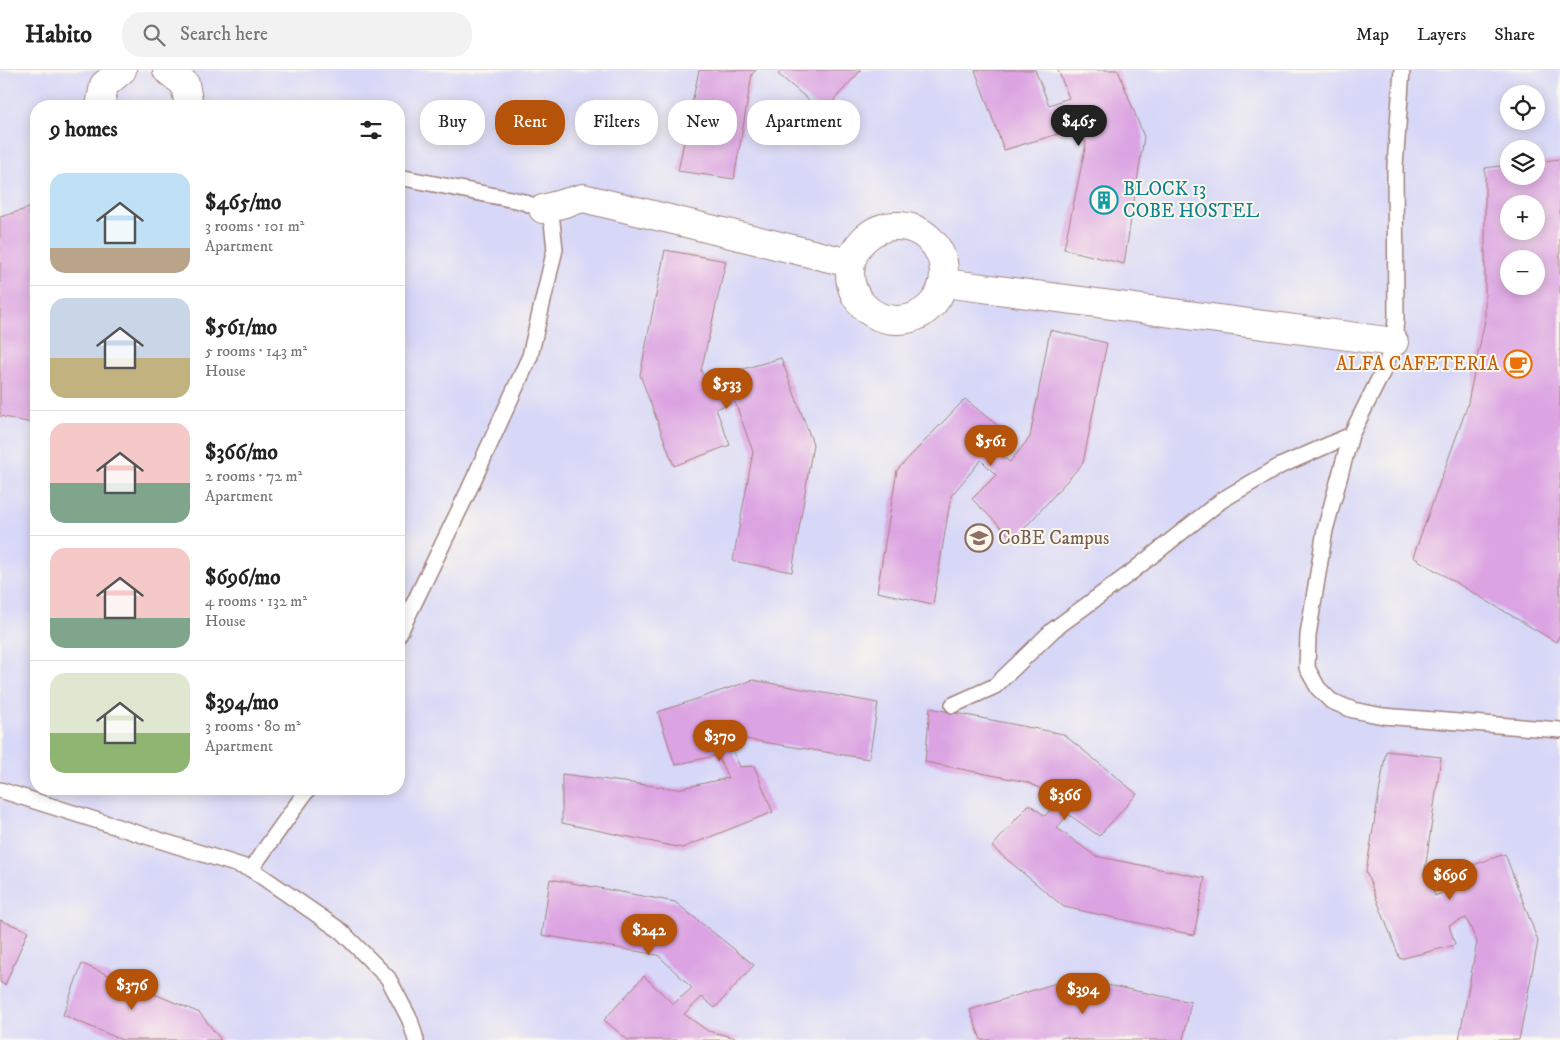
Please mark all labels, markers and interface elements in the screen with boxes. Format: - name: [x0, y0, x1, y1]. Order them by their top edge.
- search box: [122, 12, 472, 57]
- text: Habito: [25, 20, 92, 50]
- icon: search: [140, 21, 168, 49]
- text: Search here: [180, 23, 268, 46]
- text: Map: [1356, 24, 1389, 46]
- text: Layers: [1417, 24, 1466, 46]
- text: Share: [1494, 24, 1535, 46]
- map controls: [1500, 85, 1545, 295]
- button: locate: [1500, 85, 1545, 130]
- chip: Buy: [420, 100, 485, 145]
- chip: Rent: [495, 100, 565, 145]
- chip: Filters: [575, 100, 658, 145]
- chip: New: [668, 100, 737, 145]
- chip: Apartment: [747, 100, 860, 145]
- pin: $465: [1049, 104, 1109, 147]
- text: $465: [1062, 111, 1096, 131]
- icon: filters: [357, 116, 385, 144]
- text: 9 homes: [50, 117, 118, 143]
- button: layers: [1500, 140, 1545, 185]
- place label: BLOCK 13 COBE HOSTEL: [1123, 178, 1259, 223]
- building icon: BLOCK 13 COBE HOSTEL: [1089, 185, 1119, 215]
- text: $465/mo: [205, 190, 281, 216]
- icon: home: [90, 193, 150, 253]
- button: +: [1500, 195, 1545, 240]
- text: 3 rooms · 101 m²: [205, 216, 304, 236]
- text: Apartment: [205, 236, 273, 256]
- button: −: [1500, 250, 1545, 295]
- text: $561/mo: [205, 315, 277, 341]
- icon: home: [90, 318, 150, 378]
- text: 5 rooms · 143 m²: [205, 341, 307, 361]
- cafe icon: ALFA CAFETERIA: [1503, 349, 1533, 379]
- place label: ALFA CAFETERIA: [1336, 353, 1500, 376]
- text: House: [205, 361, 246, 381]
- pin: $533: [697, 368, 757, 410]
- text: $533: [713, 374, 741, 394]
- pin: $561: [961, 424, 1021, 467]
- text: $561: [976, 431, 1006, 451]
- text: $366/mo: [205, 440, 278, 466]
- icon: home: [90, 443, 150, 503]
- text: 2 rooms · 72 m²: [205, 466, 302, 486]
- text: Apartment: [205, 486, 273, 506]
- school or university icon: CoBE Campus: [964, 523, 994, 553]
- place label: CoBE Campus: [998, 527, 1109, 550]
- text: $696/mo: [205, 565, 280, 591]
- icon: home: [90, 568, 150, 628]
- text: 4 rooms · 132 m²: [205, 591, 307, 611]
- text: House: [205, 611, 246, 631]
- text: $394/mo: [205, 690, 279, 716]
- icon: home: [90, 693, 150, 753]
- text: 3 rooms · 80 m²: [205, 716, 301, 736]
- pin: $370: [690, 720, 750, 762]
- text: $370: [704, 726, 736, 746]
- text: Apartment: [205, 736, 273, 756]
- pin: $366: [1035, 778, 1095, 821]
- text: $366: [1049, 785, 1081, 805]
- pin: $696: [1420, 858, 1480, 901]
- text: $696: [1433, 865, 1467, 885]
- pin: $242: [619, 914, 679, 956]
- text: $242: [632, 920, 666, 940]
- pin: $376: [102, 968, 162, 1011]
- pin: $394: [1053, 972, 1113, 1015]
- text: $376: [116, 975, 148, 995]
- text: $394: [1067, 979, 1099, 999]

